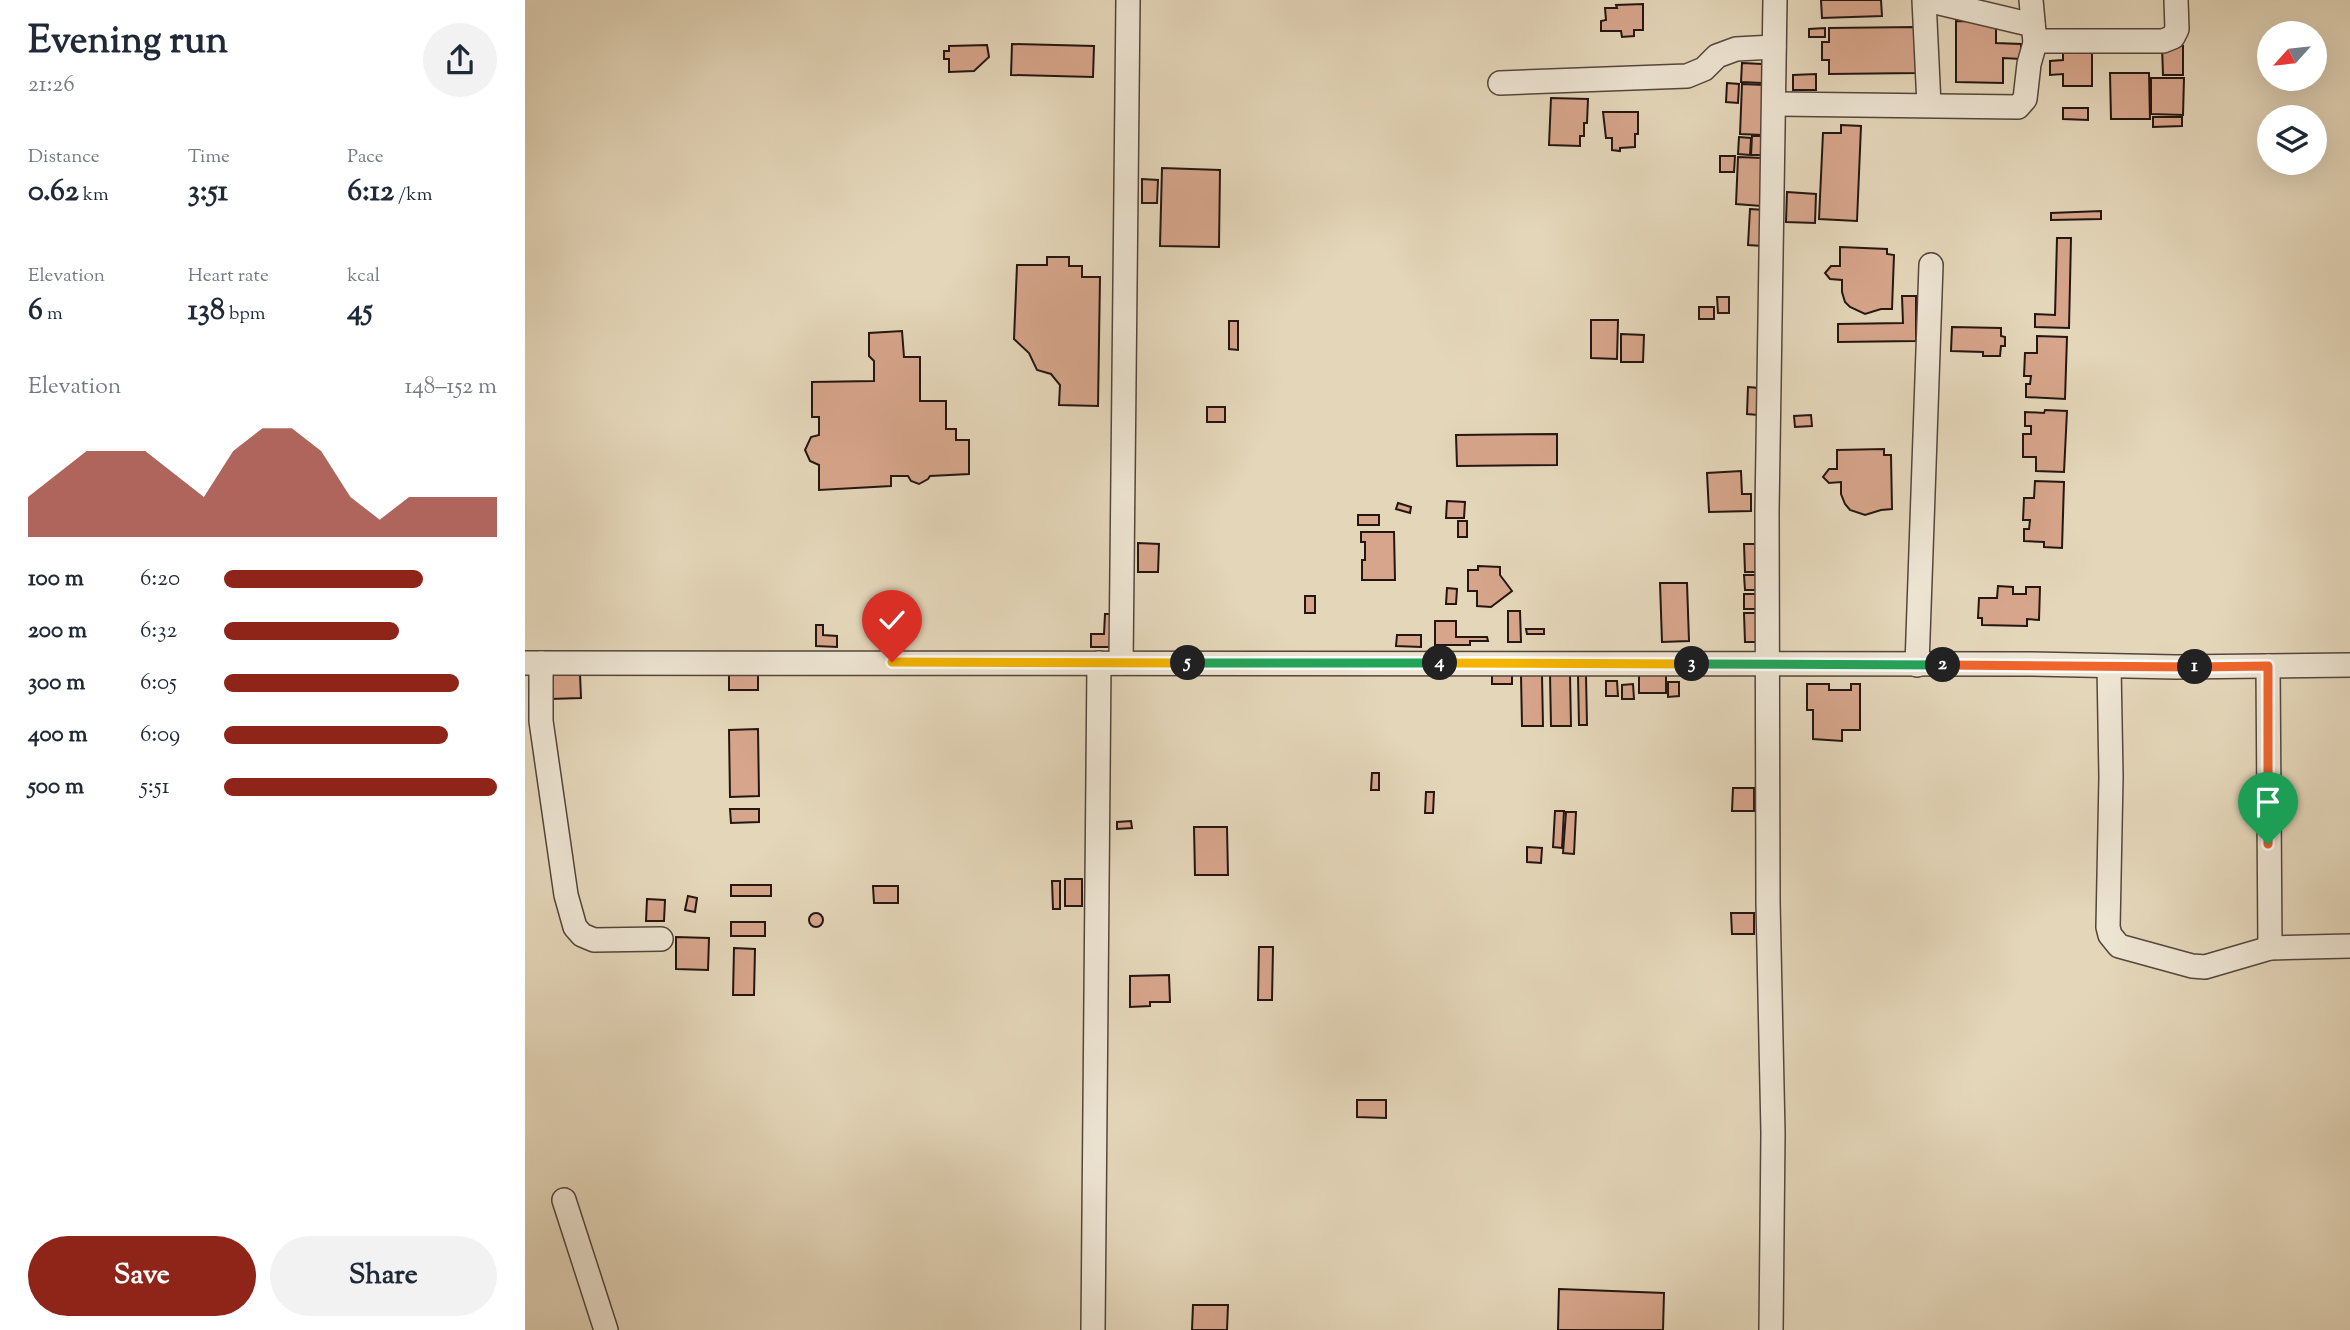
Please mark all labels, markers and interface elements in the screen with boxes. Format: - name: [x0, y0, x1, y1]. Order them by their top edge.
- text: Evening run: [28, 16, 228, 70]
- north arrow: [2257, 21, 2327, 91]
- map controls: [2257, 21, 2327, 175]
- button: share: [423, 23, 497, 97]
- text: 21:26: [28, 69, 75, 102]
- button: layers: [2257, 105, 2327, 175]
- text: Distance: [28, 144, 100, 171]
- text: Time: [188, 144, 230, 171]
- text: Pace: [347, 144, 384, 171]
- text: 0.62: [28, 171, 79, 214]
- text: 3:51: [188, 171, 228, 214]
- text: 6:12: [347, 171, 394, 214]
- text: km: [79, 182, 109, 209]
- text: /km: [394, 182, 432, 209]
- text: Elevation: [28, 263, 105, 290]
- text: Heart rate: [188, 263, 269, 290]
- text: kcal: [347, 263, 380, 290]
- text: 6: [28, 290, 43, 333]
- text: 138: [188, 290, 225, 333]
- text: 45: [347, 290, 373, 333]
- text: m: [43, 301, 63, 328]
- text: bpm: [225, 301, 266, 328]
- text: Elevation: [28, 371, 121, 404]
- text: 148–152 m: [404, 371, 497, 404]
- text: 100 m: [28, 563, 84, 596]
- text: 6:20: [140, 563, 180, 596]
- pin: [862, 590, 922, 662]
- icon: check: [873, 601, 911, 639]
- text: 200 m: [28, 615, 87, 648]
- text: 6:32: [140, 615, 177, 648]
- pin: 5: [1171, 646, 1205, 680]
- pin: 4: [1423, 646, 1457, 680]
- pin: 3: [1675, 646, 1709, 682]
- pin: 2: [1925, 648, 1961, 682]
- text: 5: [1184, 649, 1191, 676]
- text: 4: [1435, 649, 1444, 676]
- text: 3: [1688, 650, 1695, 677]
- pin: 1: [2177, 650, 2213, 684]
- text: 2: [1938, 651, 1947, 678]
- text: 1: [2191, 653, 2198, 680]
- text: 300 m: [28, 667, 85, 700]
- text: 6:05: [140, 667, 177, 700]
- text: 400 m: [28, 719, 88, 752]
- text: 6:09: [140, 719, 180, 752]
- text: 500 m: [28, 771, 84, 804]
- text: 5:51: [140, 771, 170, 804]
- pin: [2238, 772, 2298, 844]
- icon: arrive: [2249, 783, 2287, 821]
- button: Save: [28, 1236, 256, 1316]
- button: Share: [270, 1236, 497, 1316]

